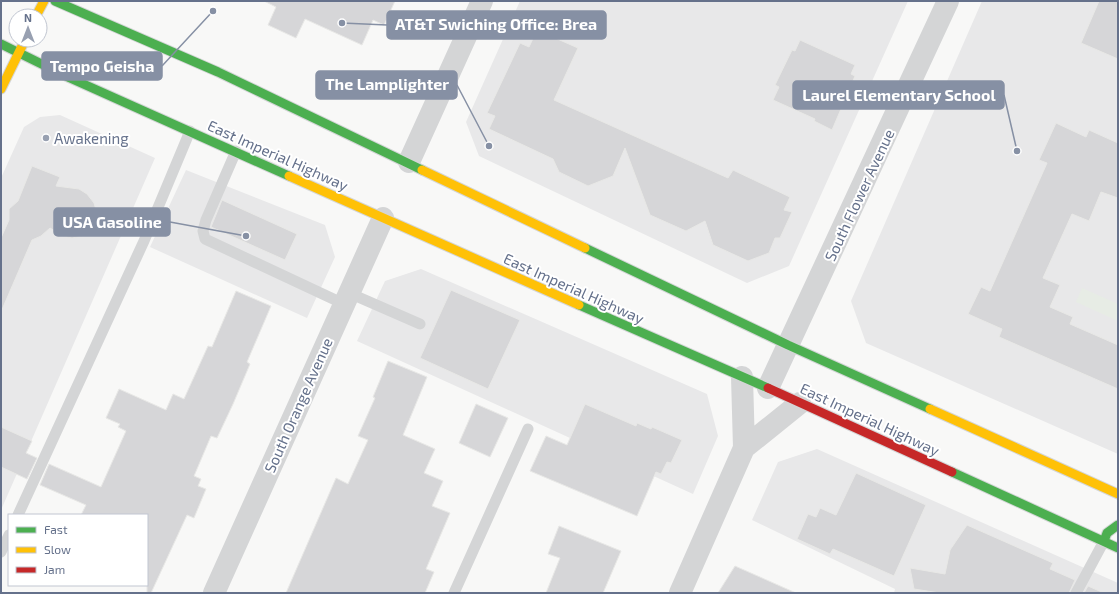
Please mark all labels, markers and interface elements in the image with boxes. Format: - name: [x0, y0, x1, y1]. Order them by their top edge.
- north arrow: [8, 8, 48, 48]
- text: N: [24, 11, 32, 24]
- callout: AT&T Swiching Office: Brea: [387, 11, 606, 39]
- text: AT&T Swiching Office: Brea: [395, 14, 597, 33]
- callout: Tempo Geisha: [42, 52, 162, 80]
- text: Tempo Geisha: [50, 56, 154, 75]
- callout: The Lamplighter: [316, 71, 457, 99]
- text: The Lamplighter: [325, 74, 449, 93]
- callout: Laurel Elementary School: [793, 81, 1004, 109]
- text: Laurel Elementary School: [802, 85, 996, 105]
- street label: East Imperial Highway: [205, 116, 351, 194]
- street label: South Flower Avenue: [820, 126, 898, 264]
- place label: Awakening: [54, 129, 129, 147]
- marker: Awakening: [41, 133, 51, 143]
- callout: USA Gasoline: [54, 208, 170, 236]
- text: USA Gasoline: [62, 212, 162, 231]
- street label: East Imperial Highway: [501, 249, 647, 327]
- street label: South Orange Avenue: [260, 335, 336, 475]
- street label: East Imperial Highway: [797, 379, 943, 459]
- legend: [8, 514, 148, 586]
- text: Fast: [44, 522, 68, 536]
- text: Slow: [44, 542, 71, 556]
- text: Jam: [44, 562, 65, 576]

